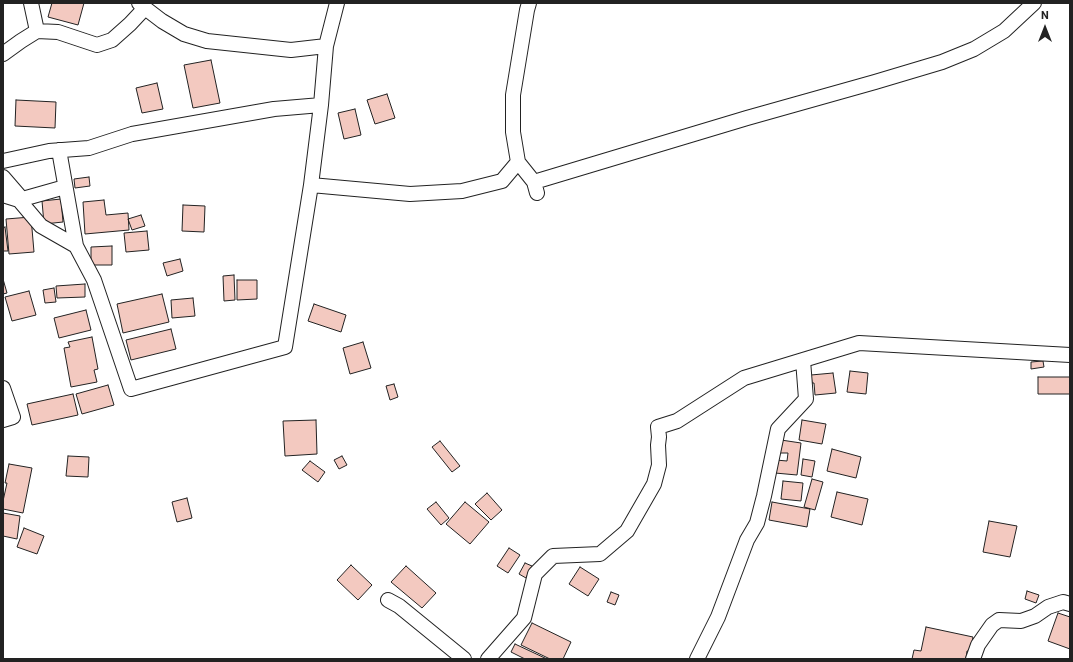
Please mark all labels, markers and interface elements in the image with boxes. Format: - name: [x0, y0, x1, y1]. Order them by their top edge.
- north arrow: [1025, 8, 1065, 48]
- text: N: [1041, 9, 1049, 22]

